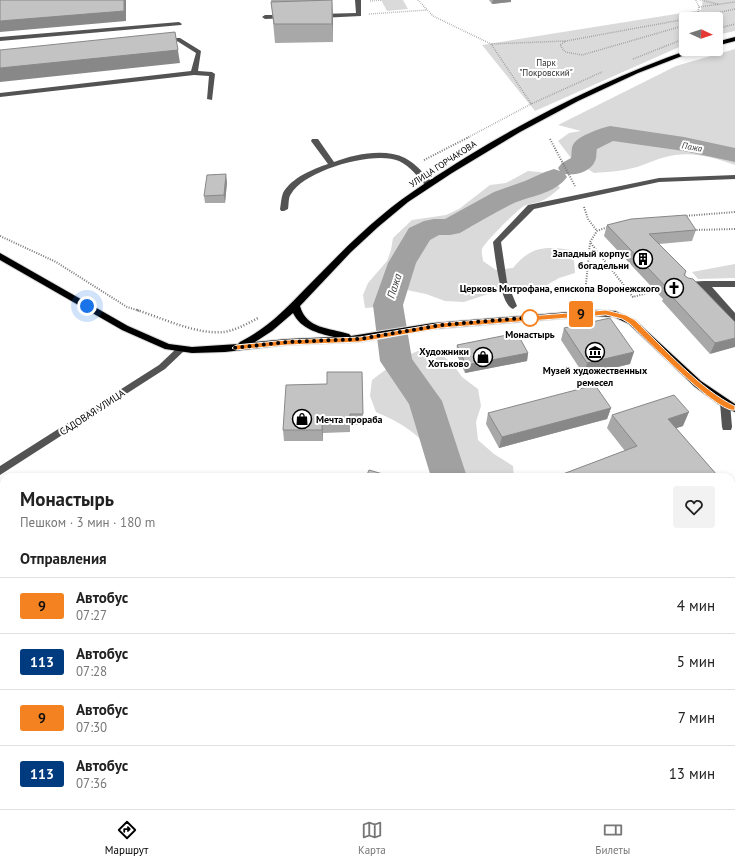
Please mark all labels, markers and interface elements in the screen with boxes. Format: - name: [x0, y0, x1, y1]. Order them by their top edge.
- north arrow: [679, 12, 723, 56]
- map controls: [679, 12, 723, 56]
- park label: Парк "Покровский": [519, 57, 573, 78]
- street label: УЛИЦА ГОРЧАКОВА: [407, 137, 479, 189]
- water label: Пажа: [681, 139, 704, 154]
- place label: Западный корпус богадельни: [553, 247, 630, 272]
- building icon: Западный корпус богадельни: [632, 248, 654, 270]
- water label: Пажа: [383, 271, 405, 300]
- church icon: Церковь Митрофана, епископа Воронежского: [663, 277, 685, 299]
- place label: Церковь Митрофана, епископа Воронежского: [460, 282, 661, 295]
- your location: [77, 296, 97, 316]
- line badge: 9: [568, 301, 594, 327]
- text: 9: [577, 305, 585, 323]
- marker: Монастырь: [521, 309, 539, 327]
- place label: Монастырь: [505, 328, 555, 341]
- museum icon: Музей художественных ремесел: [584, 341, 606, 363]
- place label: Художники Хотьково: [419, 345, 470, 370]
- shop icon: Художники Хотьково: [472, 346, 494, 368]
- place label: Музей художественных ремесел: [543, 364, 648, 389]
- street label: САДОВАЯ УЛИЦА: [57, 386, 128, 438]
- shop icon: Мечта прораба: [291, 408, 313, 430]
- place label: Мечта прораба: [316, 413, 383, 426]
- button: heart: [673, 486, 715, 528]
- text: Монастырь: [20, 487, 114, 511]
- text: Пешком · 3 мин · 180 m: [20, 514, 155, 531]
- text: Отправления: [20, 549, 107, 568]
- text: Автобус: [76, 588, 128, 607]
- text: 4 мин: [677, 596, 715, 615]
- text: 9: [38, 597, 46, 615]
- text: 07:27: [76, 607, 107, 624]
- text: Автобус: [76, 644, 128, 663]
- text: 5 мин: [677, 652, 715, 671]
- text: 113: [30, 653, 54, 671]
- text: 07:28: [76, 663, 107, 680]
- text: Автобус: [76, 700, 128, 719]
- text: 7 мин: [678, 708, 715, 727]
- text: 9: [38, 709, 46, 727]
- text: 07:30: [76, 719, 107, 736]
- text: Автобус: [76, 756, 128, 775]
- text: 13 мин: [669, 764, 715, 783]
- text: 113: [30, 765, 54, 783]
- text: 07:36: [76, 775, 107, 792]
- tab: Маршрут: [105, 819, 148, 857]
- tab: Карта: [358, 819, 386, 857]
- tab: Билеты: [595, 819, 630, 857]

